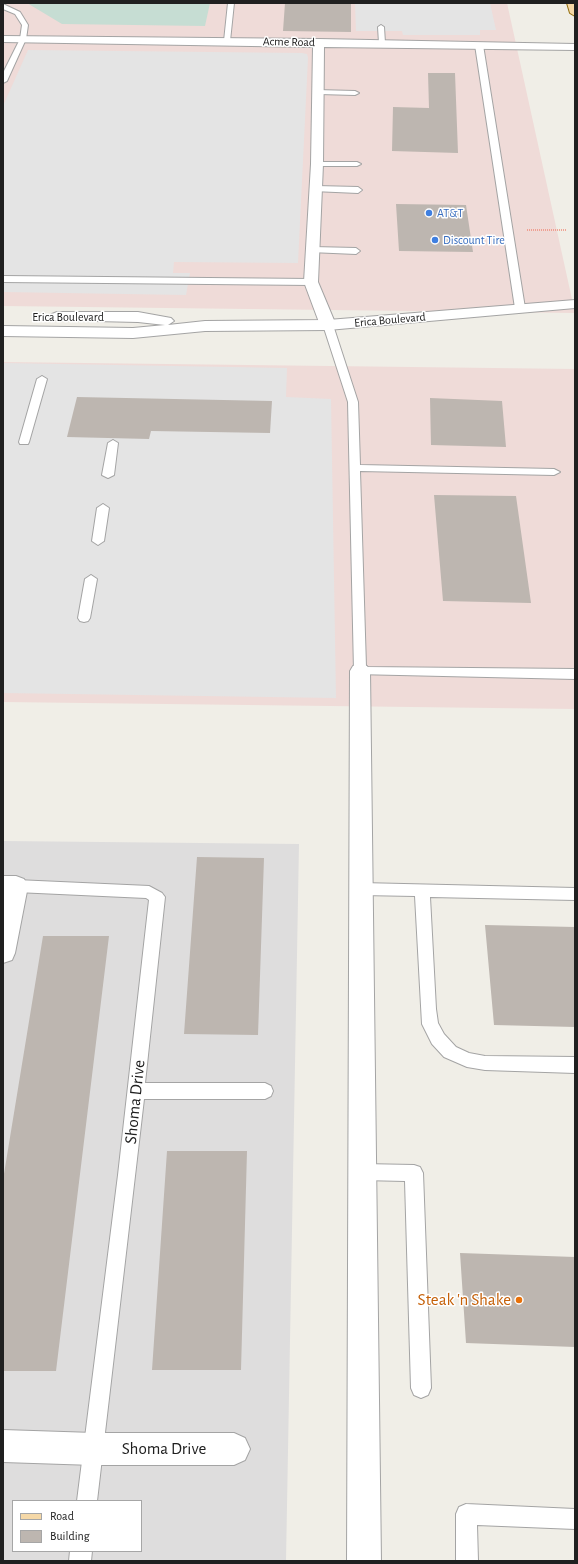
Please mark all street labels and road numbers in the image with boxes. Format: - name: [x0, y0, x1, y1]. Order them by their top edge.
- street label: Acme Road: [263, 34, 315, 50]
- street label: Erica Boulevard: [32, 310, 104, 324]
- street label: Erica Boulevard: [354, 310, 426, 330]
- street label: Shoma Drive: [120, 1059, 150, 1145]
- street label: Shoma Drive: [122, 1439, 206, 1459]

